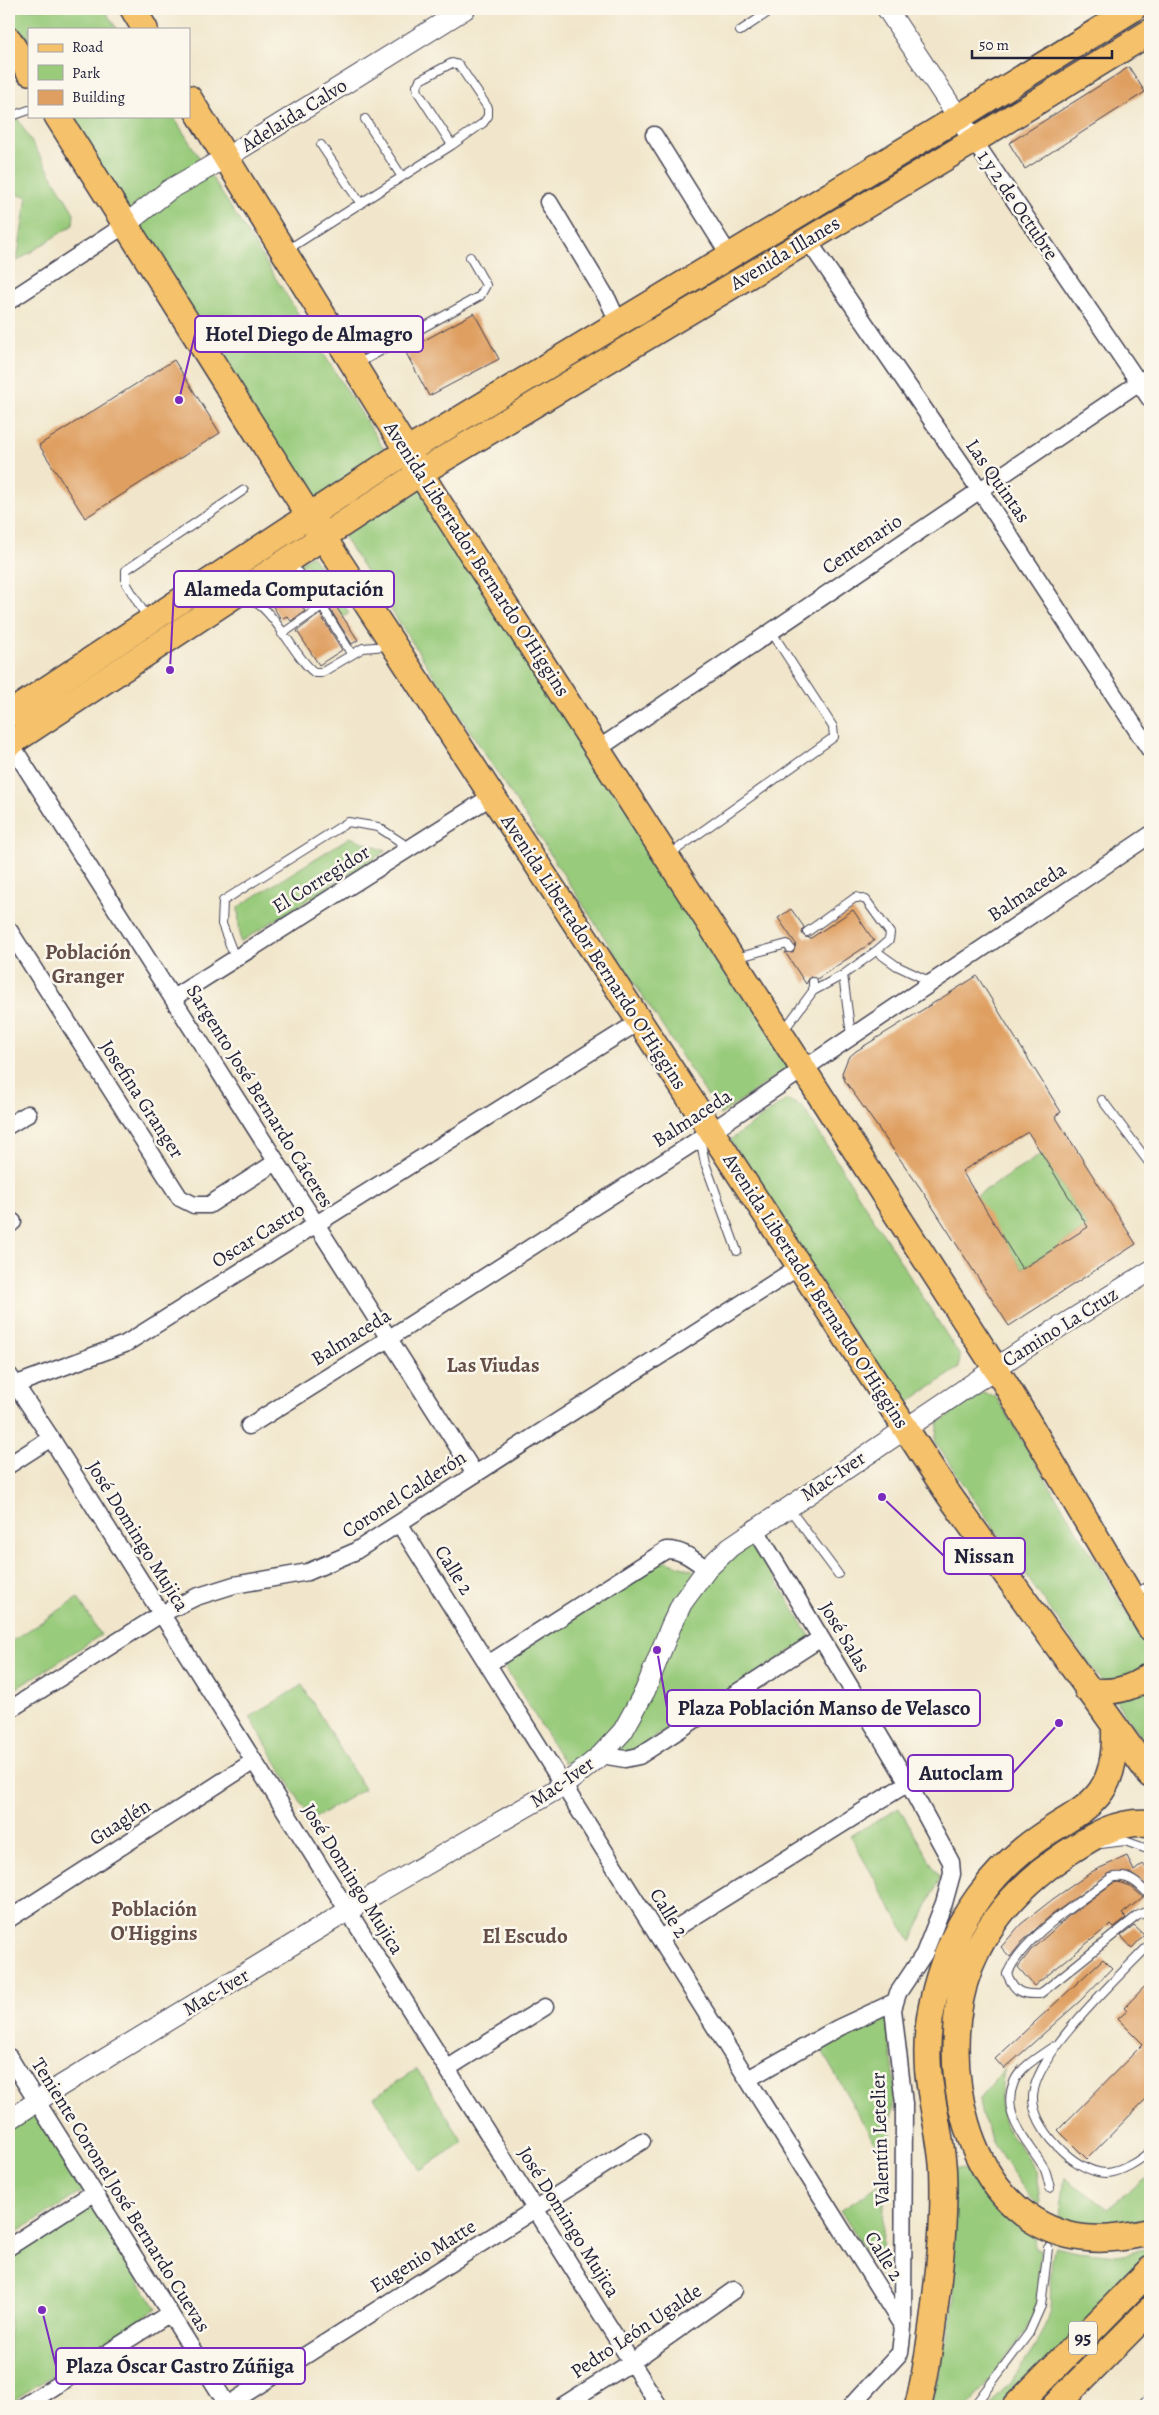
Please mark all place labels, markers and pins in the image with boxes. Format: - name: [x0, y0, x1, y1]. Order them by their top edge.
- callout: Hotel Diego de Almagro: [195, 316, 423, 352]
- callout: Alameda Computación: [174, 571, 394, 607]
- callout: Nissan: [944, 1538, 1025, 1574]
- callout: Plaza Población Manso de Velasco: [667, 1690, 980, 1726]
- callout: Autoclam: [908, 1755, 1013, 1791]
- callout: Plaza Óscar Castro Zúñiga: [56, 2348, 305, 2384]

